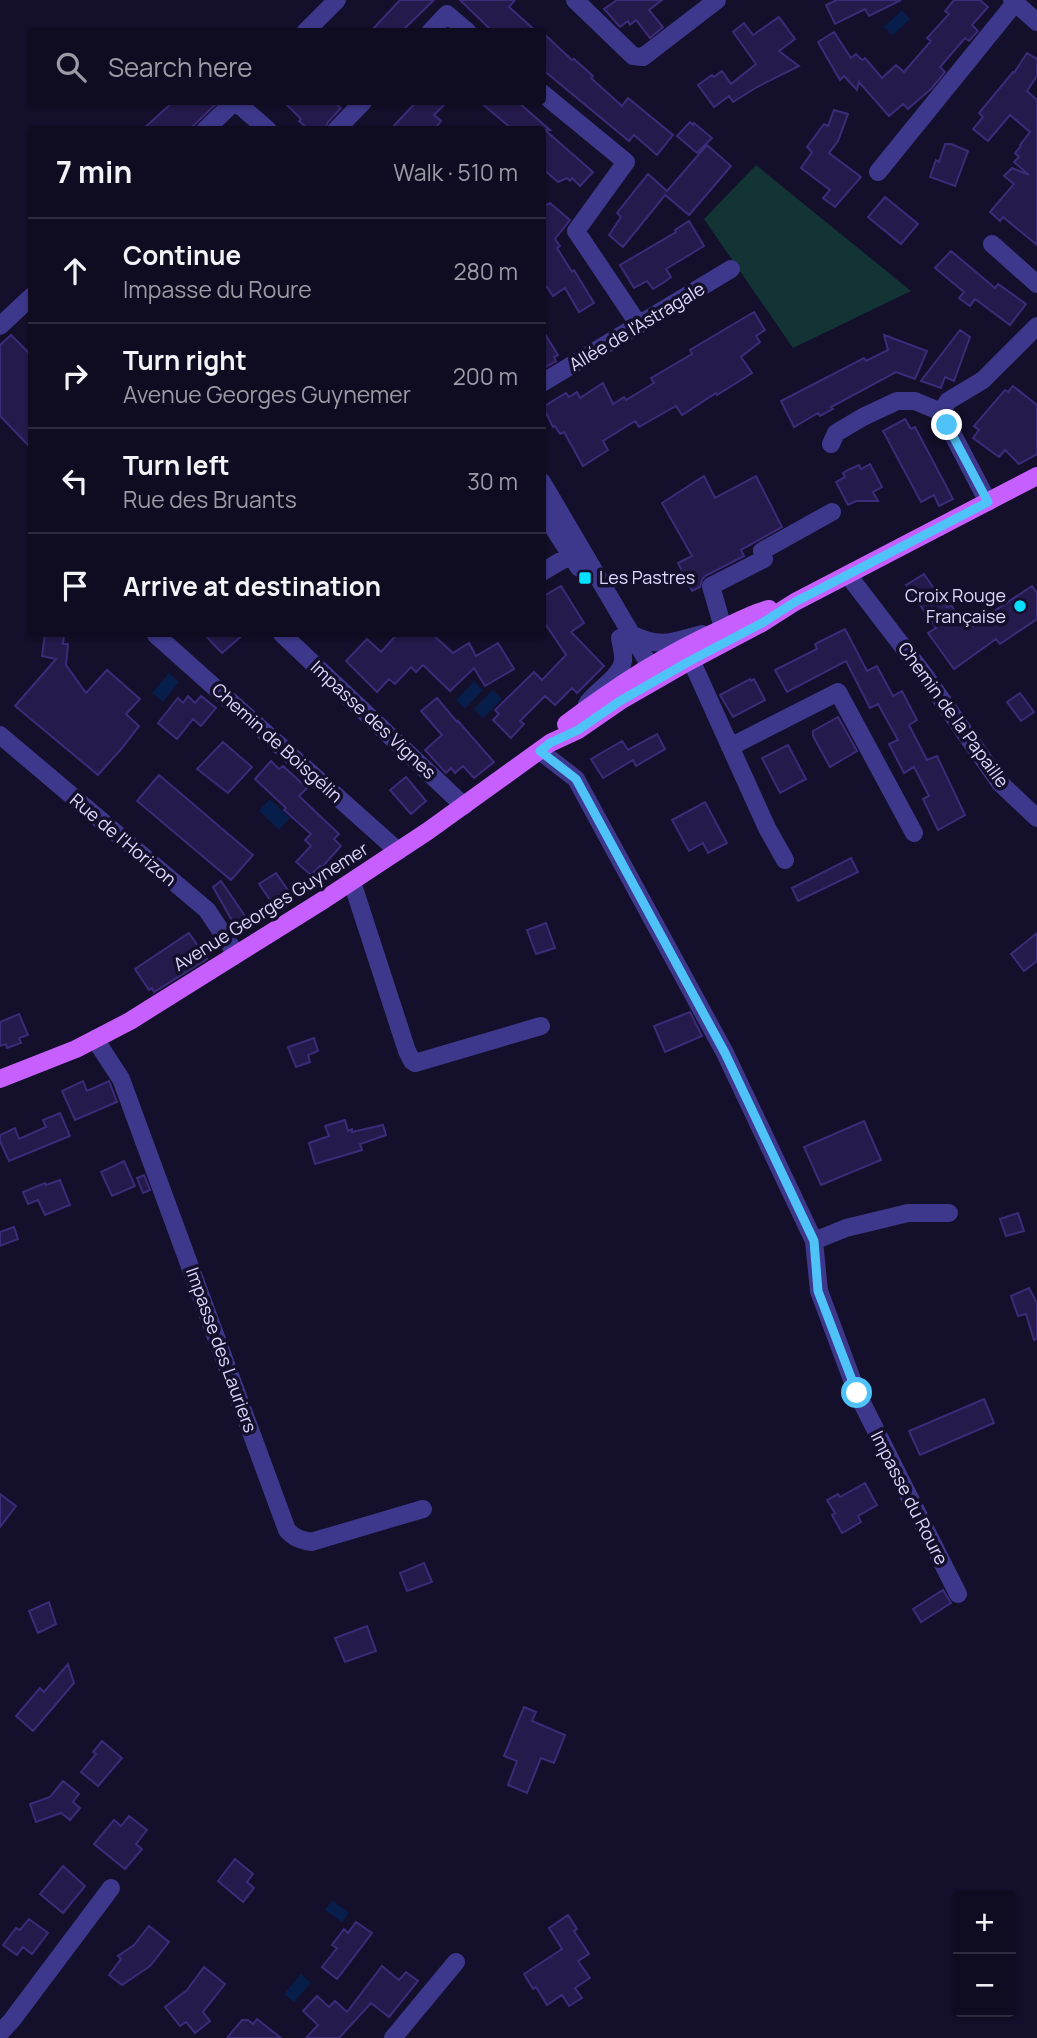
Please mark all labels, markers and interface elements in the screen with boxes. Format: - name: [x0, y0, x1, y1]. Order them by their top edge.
- search box: [28, 28, 546, 105]
- icon: search: [52, 48, 90, 86]
- text: Search here: [108, 49, 253, 85]
- text: 7 min: [56, 151, 132, 192]
- text: Walk · 510 m: [393, 156, 518, 188]
- text: Continue: [123, 237, 241, 273]
- icon: ahead: [56, 252, 94, 290]
- text: 280 m: [453, 255, 518, 287]
- text: Impasse du Roure: [123, 273, 312, 305]
- street label: Allée de l'Astragale: [564, 276, 709, 376]
- text: Turn right: [123, 342, 247, 378]
- icon: right: [56, 357, 94, 395]
- text: 200 m: [453, 360, 518, 392]
- text: Avenue Georges Guynemer: [123, 378, 411, 410]
- route end: [931, 409, 962, 440]
- text: Turn left: [123, 447, 230, 483]
- icon: left: [56, 462, 94, 500]
- text: 30 m: [467, 465, 518, 497]
- text: Rue des Bruants: [123, 483, 297, 515]
- place label: Les Pastres: [599, 565, 695, 589]
- icon: arrive: [56, 567, 94, 605]
- text: Arrive at destination: [123, 568, 381, 604]
- marker: Les Pastres: [577, 570, 593, 586]
- place label: Croix Rouge Française: [905, 583, 1006, 628]
- marker: Croix Rouge Française: [1012, 598, 1028, 614]
- street label: Chemin de la Papaille: [893, 637, 1015, 792]
- street label: Impasse des Vignes: [306, 655, 442, 784]
- street label: Chemin de Boisgélin: [207, 677, 348, 807]
- street label: Rue de l'Horizon: [65, 788, 182, 891]
- street label: Avenue Georges Guynemer: [169, 836, 373, 976]
- street label: Impasse des Lauriers: [181, 1264, 263, 1436]
- route start: [841, 1377, 872, 1408]
- street label: Impasse du Roure: [866, 1426, 954, 1569]
- map controls: [953, 1891, 1016, 2017]
- button: +: [953, 1891, 1016, 1954]
- button: −: [953, 1954, 1016, 2017]

